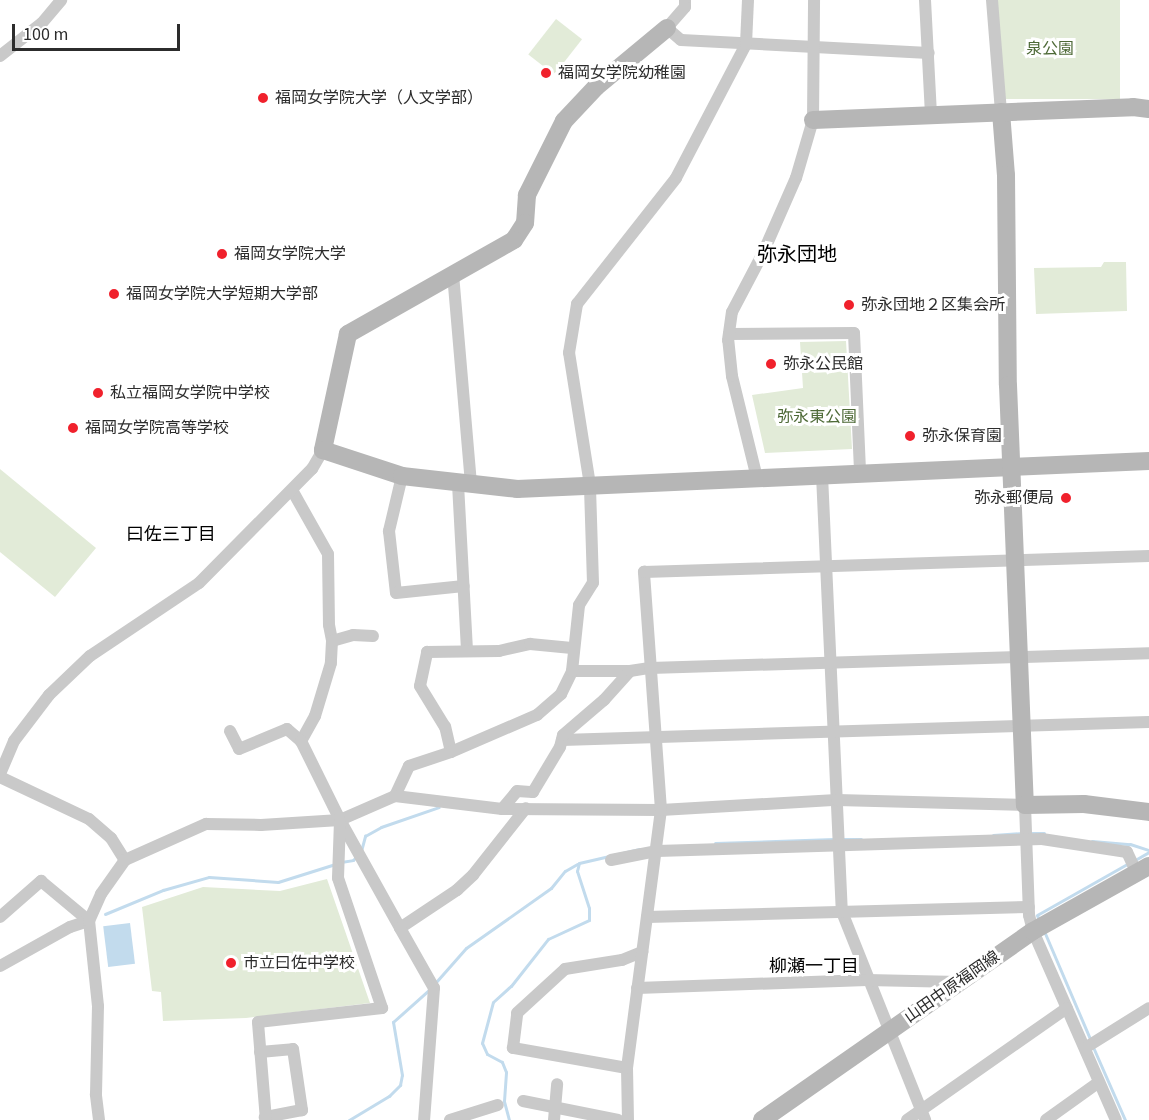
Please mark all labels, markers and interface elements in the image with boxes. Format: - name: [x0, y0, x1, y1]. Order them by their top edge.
- scale bar: [15, 12, 183, 50]
- text: 100 m: [23, 22, 68, 47]
- park label: 泉公園: [1026, 39, 1074, 59]
- place label: 福岡女学院幼稚園: [558, 63, 686, 83]
- marker: 福岡女学院幼稚園: [539, 66, 553, 80]
- place label: 福岡女学院大学（人文学部）: [275, 88, 483, 108]
- marker: 福岡女学院大学（人文学部）: [256, 91, 270, 105]
- district label: 弥永団地: [757, 243, 837, 267]
- place label: 福岡女学院大学: [234, 244, 346, 264]
- marker: 福岡女学院大学: [215, 247, 229, 261]
- place label: 福岡女学院大学短期大学部: [126, 284, 318, 304]
- marker: 福岡女学院大学短期大学部: [107, 287, 121, 301]
- place label: 弥永団地２区集会所: [861, 295, 1005, 315]
- marker: 弥永団地２区集会所: [842, 298, 856, 312]
- place label: 弥永公民館: [783, 354, 863, 374]
- marker: 弥永公民館: [764, 357, 778, 371]
- place label: 私立福岡女学院中学校: [110, 383, 270, 403]
- marker: 私立福岡女学院中学校: [91, 386, 105, 400]
- park label: 弥永東公園: [777, 407, 857, 427]
- place label: 福岡女学院高等学校: [85, 418, 229, 438]
- marker: 福岡女学院高等学校: [66, 421, 80, 435]
- place label: 弥永保育園: [922, 426, 1002, 446]
- marker: 弥永保育園: [903, 429, 917, 443]
- place label: 弥永郵便局: [974, 488, 1054, 508]
- marker: 弥永郵便局: [1059, 491, 1073, 505]
- district label: 曰佐三丁目: [126, 524, 216, 546]
- street label: 山田中原福岡線: [901, 947, 1003, 1027]
- place label: 市立曰佐中学校: [243, 953, 355, 973]
- marker: 市立曰佐中学校: [224, 956, 238, 970]
- district label: 柳瀬一丁目: [769, 956, 859, 978]

